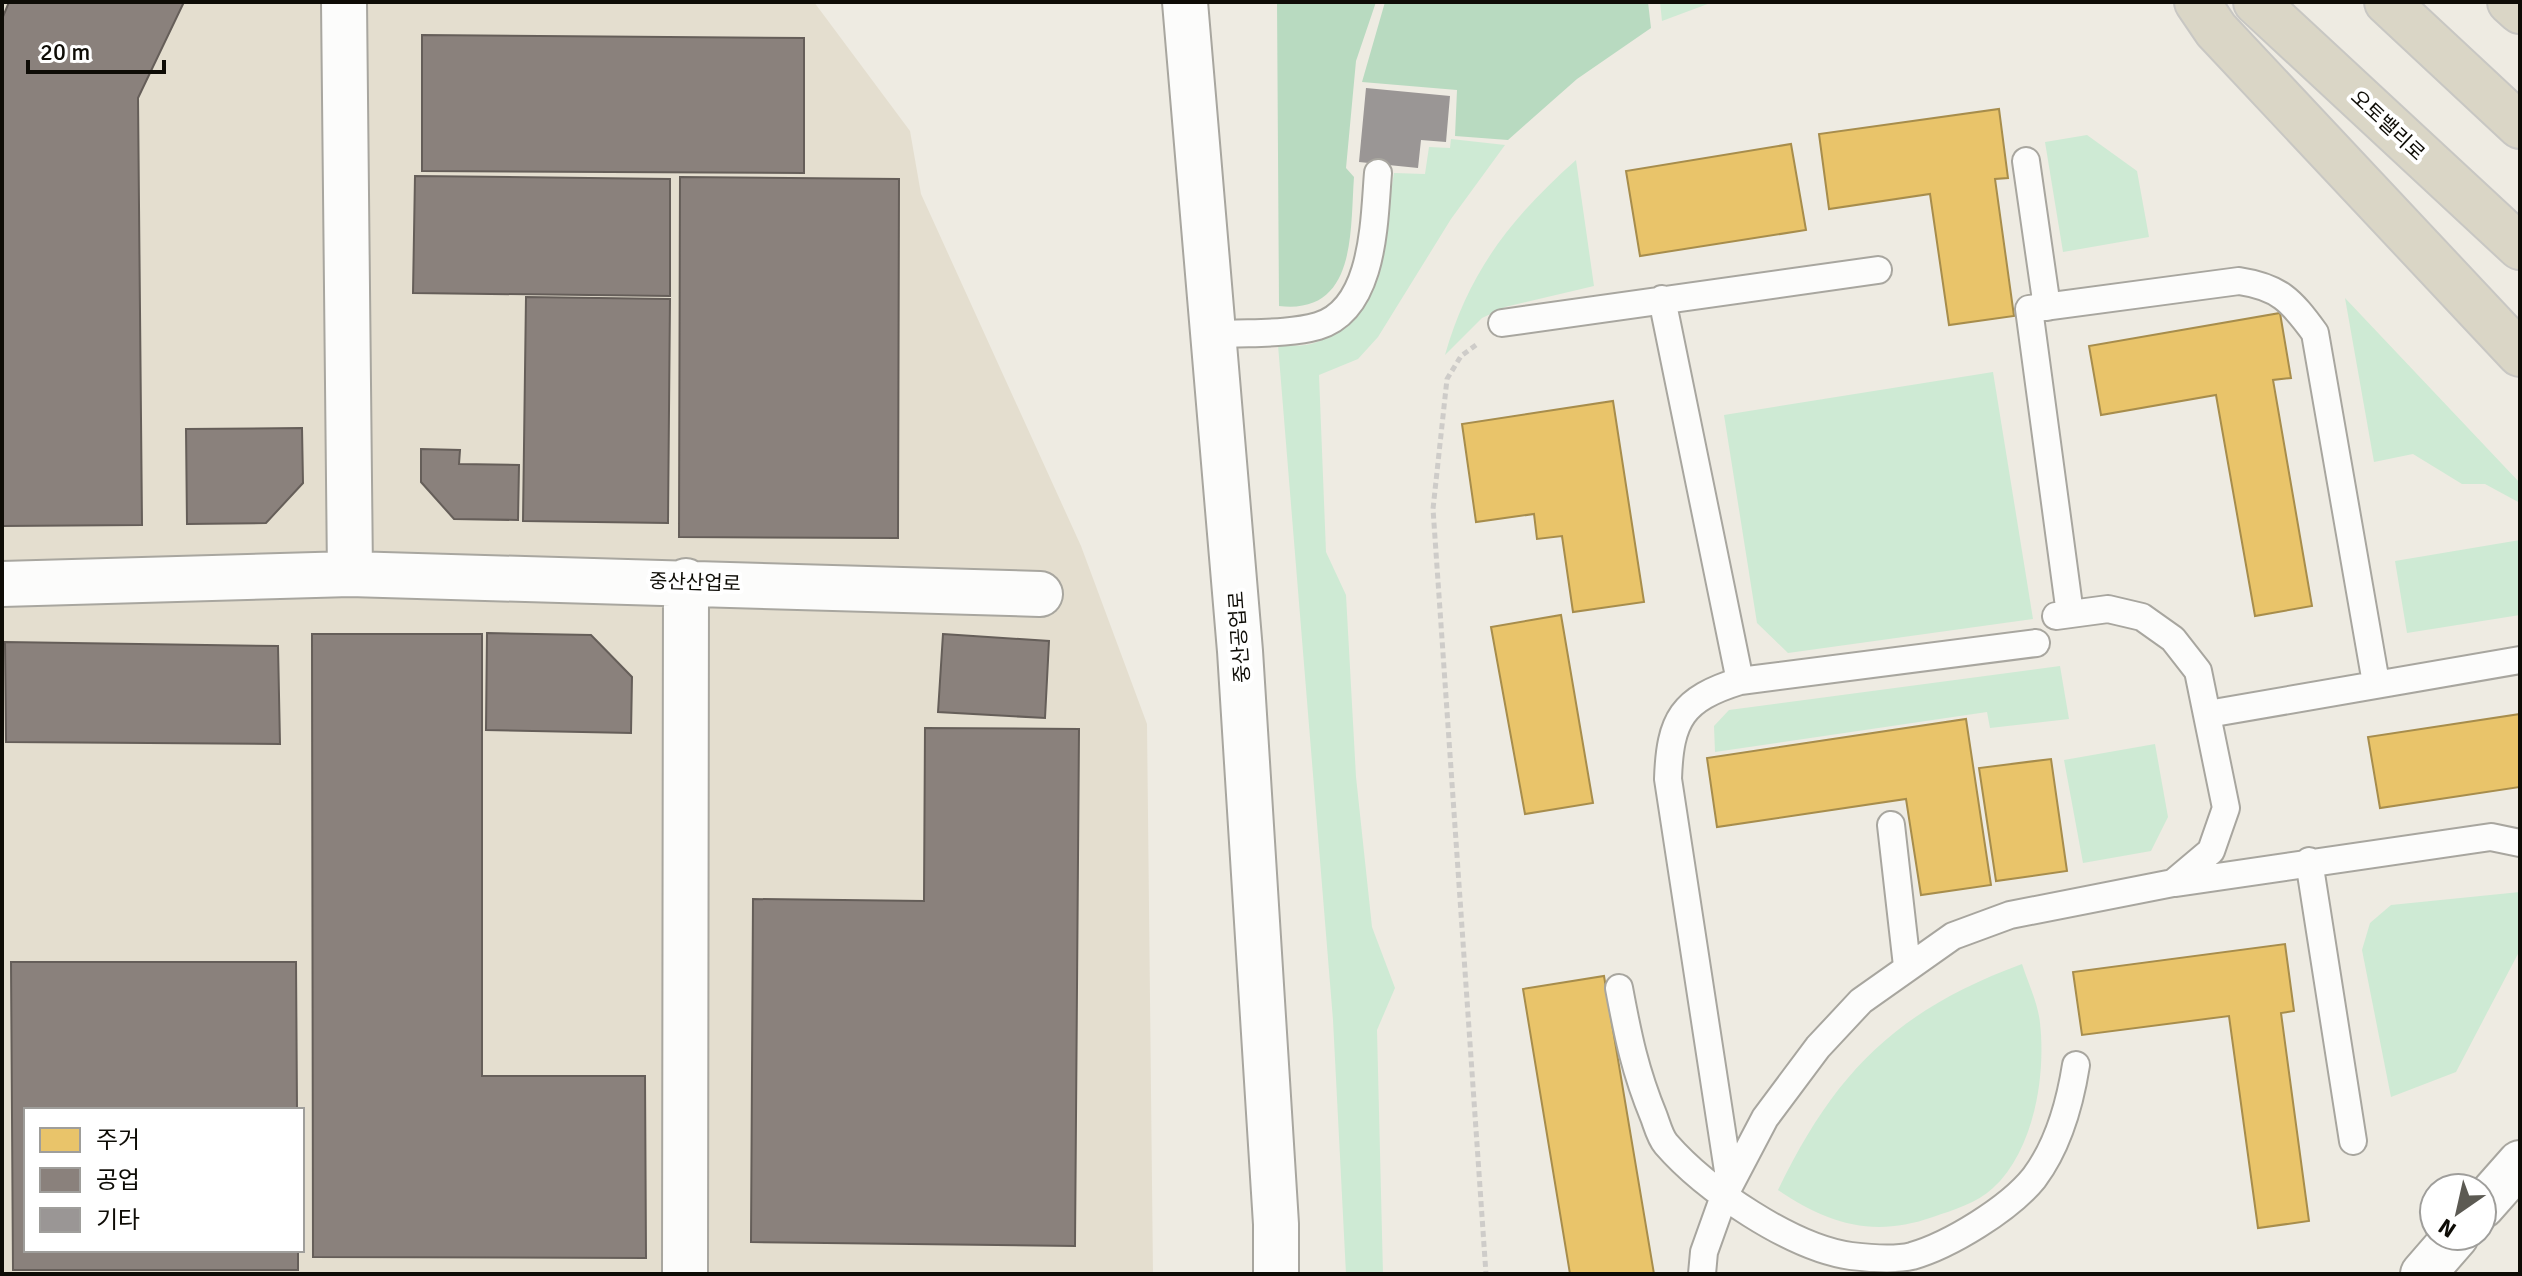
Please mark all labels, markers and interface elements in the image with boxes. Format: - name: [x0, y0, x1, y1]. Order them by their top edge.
- scale bar: [28, 24, 164, 74]
- text: 20 m: [40, 37, 90, 67]
- street label: 오토밸리로: [2345, 85, 2430, 166]
- street label: 중산산업로: [649, 568, 741, 597]
- street label: 중산공업로: [1224, 590, 1255, 684]
- legend: [24, 1108, 304, 1252]
- text: 주거: [96, 1125, 140, 1155]
- text: 공업: [96, 1165, 140, 1195]
- north arrow: [2418, 1172, 2498, 1252]
- text: 기타: [96, 1205, 140, 1235]
- text: N: [2433, 1213, 2461, 1244]

